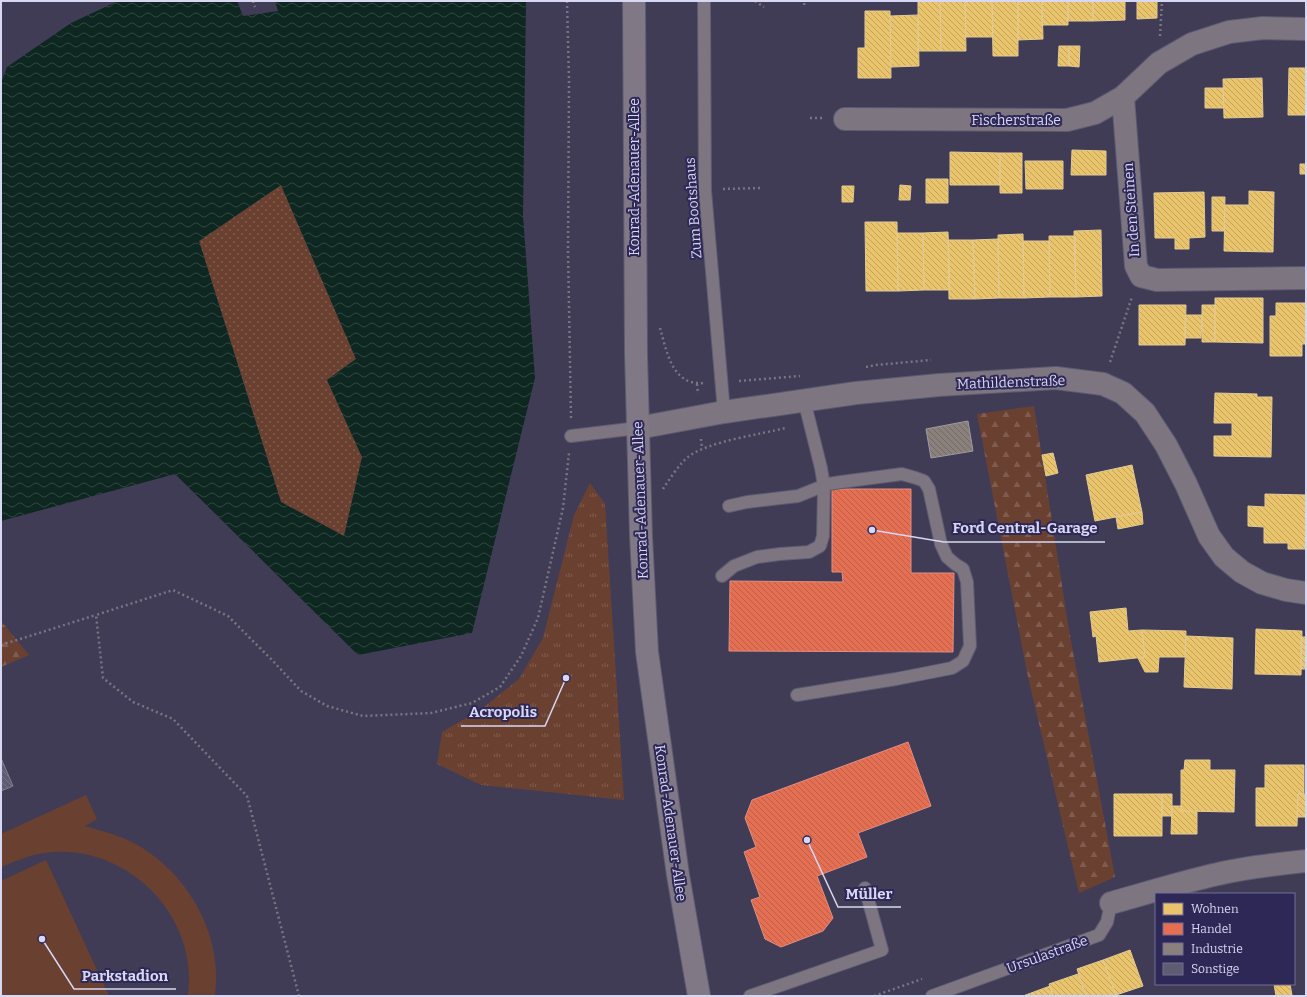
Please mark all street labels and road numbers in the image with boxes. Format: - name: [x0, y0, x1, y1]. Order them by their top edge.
- street label: Konrad-Adenauer-Allee: [626, 98, 643, 256]
- street label: Fischerstraße: [971, 112, 1061, 129]
- street label: Zum Bootshaus: [681, 157, 706, 259]
- street label: In den Steinen: [1120, 162, 1143, 258]
- street label: Mathildenstraße: [957, 372, 1065, 393]
- street label: Konrad-Adenauer-Allee: [629, 421, 652, 579]
- street label: Konrad-Adenauer-Allee: [651, 744, 690, 902]
- street label: Ursulastraße: [1004, 932, 1090, 977]

